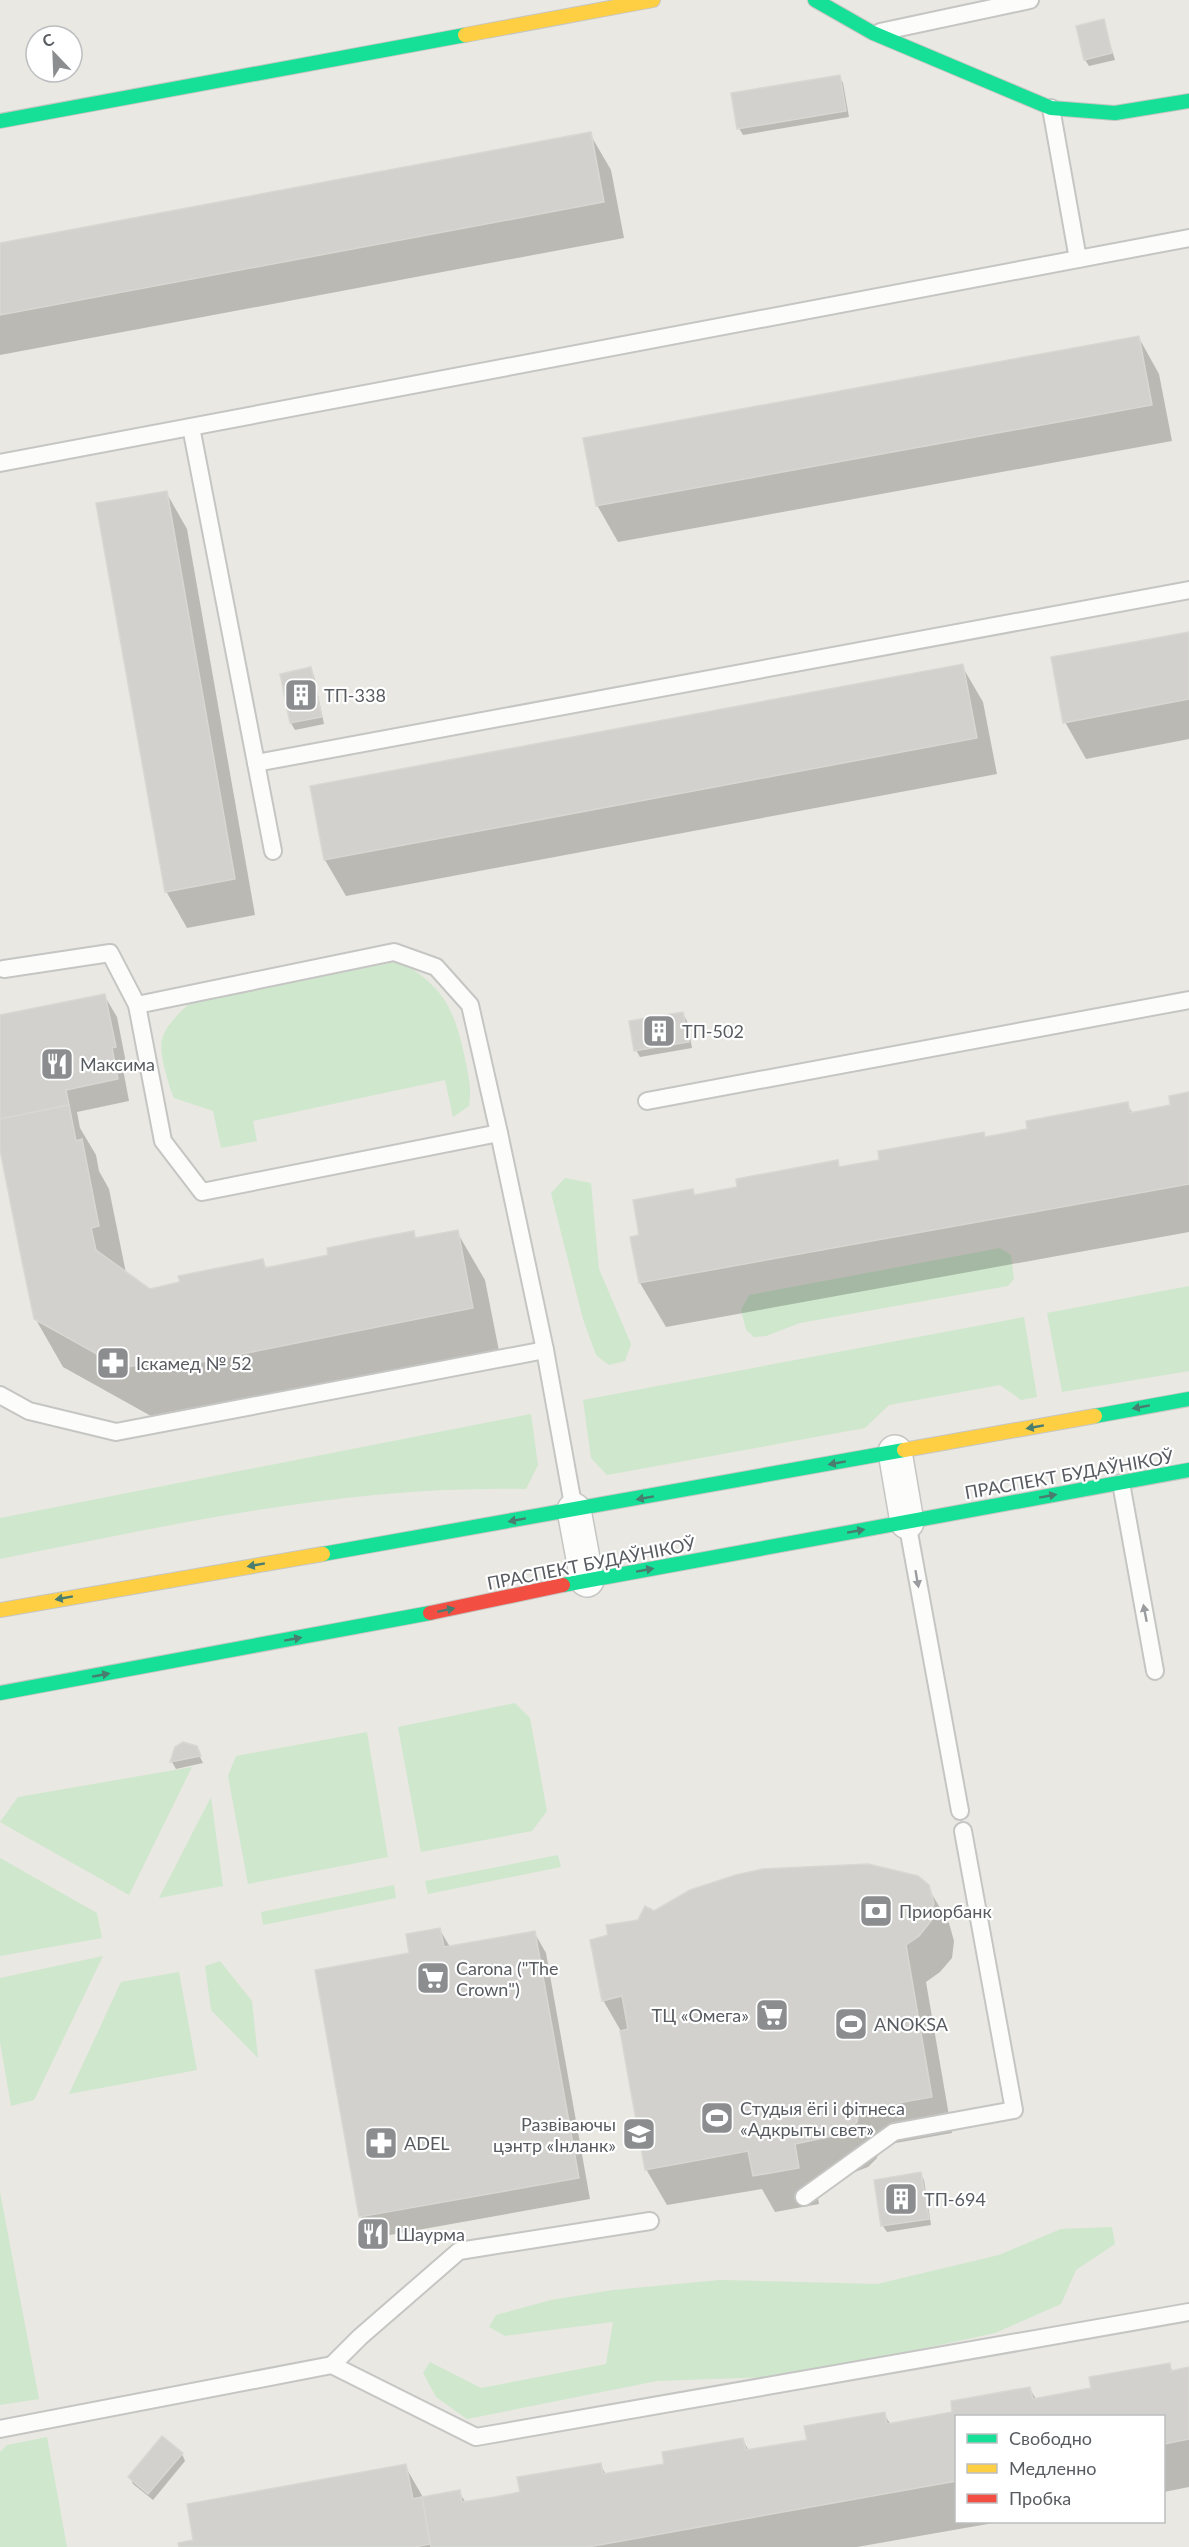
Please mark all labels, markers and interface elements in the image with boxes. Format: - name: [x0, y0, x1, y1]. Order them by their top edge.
- north arrow: [24, 24, 84, 84]
- text: С: [39, 29, 57, 51]
- building icon: ТП-338: [283, 677, 319, 713]
- place label: ТП-338: [324, 684, 386, 706]
- building icon: ТП-502: [641, 1013, 677, 1049]
- place label: ТП-502: [682, 1020, 744, 1042]
- restaurant icon: Максима: [39, 1046, 75, 1082]
- place label: Максима: [80, 1053, 155, 1075]
- pharmacy icon: Іскамед № 52: [95, 1345, 131, 1381]
- place label: Іскамед № 52: [136, 1352, 252, 1374]
- one-way arrow: [1131, 1403, 1150, 1412]
- one-way arrow: [1026, 1423, 1045, 1432]
- street label: ПРАСПЕКТ БУДАЎНІКОЎ: [963, 1445, 1176, 1503]
- one-way arrow: [827, 1458, 846, 1467]
- one-way arrow: [1039, 1491, 1058, 1500]
- one-way arrow: [636, 1493, 655, 1502]
- one-way arrow: [507, 1516, 526, 1525]
- one-way arrow: [847, 1526, 866, 1535]
- street label: ПРАСПЕКТ БУДАЎНІКОЎ: [485, 1532, 698, 1594]
- one-way arrow: [247, 1561, 266, 1570]
- one-way arrow: [636, 1565, 655, 1574]
- one-way arrow: [913, 1570, 922, 1589]
- one-way arrow: [55, 1594, 74, 1603]
- one-way arrow: [1140, 1603, 1149, 1622]
- one-way arrow: [437, 1604, 455, 1614]
- one-way arrow: [283, 1634, 302, 1643]
- one-way arrow: [92, 1670, 111, 1679]
- bank icon: Приорбанк: [858, 1893, 894, 1929]
- place label: Приорбанк: [899, 1900, 992, 1922]
- place label: Carona ("The Crown"): [456, 1957, 558, 2000]
- supermarket icon: Carona ("The Crown"): [415, 1960, 451, 1996]
- supermarket icon: ТЦ «Омега»: [754, 1997, 790, 2033]
- place label: ТЦ «Омега»: [652, 2004, 749, 2026]
- sports icon: ANOKSA: [833, 2006, 869, 2042]
- place label: ANOKSA: [874, 2013, 949, 2035]
- place label: Студыя ёгі і фітнеса «Адкрыты свет»: [740, 2097, 905, 2140]
- sports icon: Студыя ёгі і фітнеса «Адкрыты свет»: [699, 2100, 735, 2136]
- place label: Развіваючы цэнтр «Інланк»: [493, 2113, 616, 2156]
- school or university icon: Развіваючы цэнтр «Інланк»: [621, 2116, 657, 2152]
- pharmacy icon: ADEL: [363, 2125, 399, 2161]
- place label: ADEL: [404, 2132, 450, 2154]
- building icon: ТП-694: [883, 2181, 919, 2217]
- place label: ТП-694: [924, 2188, 986, 2210]
- restaurant icon: Шаурма: [355, 2216, 391, 2252]
- place label: Шаурма: [396, 2223, 465, 2245]
- legend: [955, 2415, 1165, 2523]
- text: Свободно: [1009, 2427, 1092, 2449]
- text: Медленно: [1009, 2457, 1097, 2479]
- text: Пробка: [1009, 2487, 1071, 2509]

